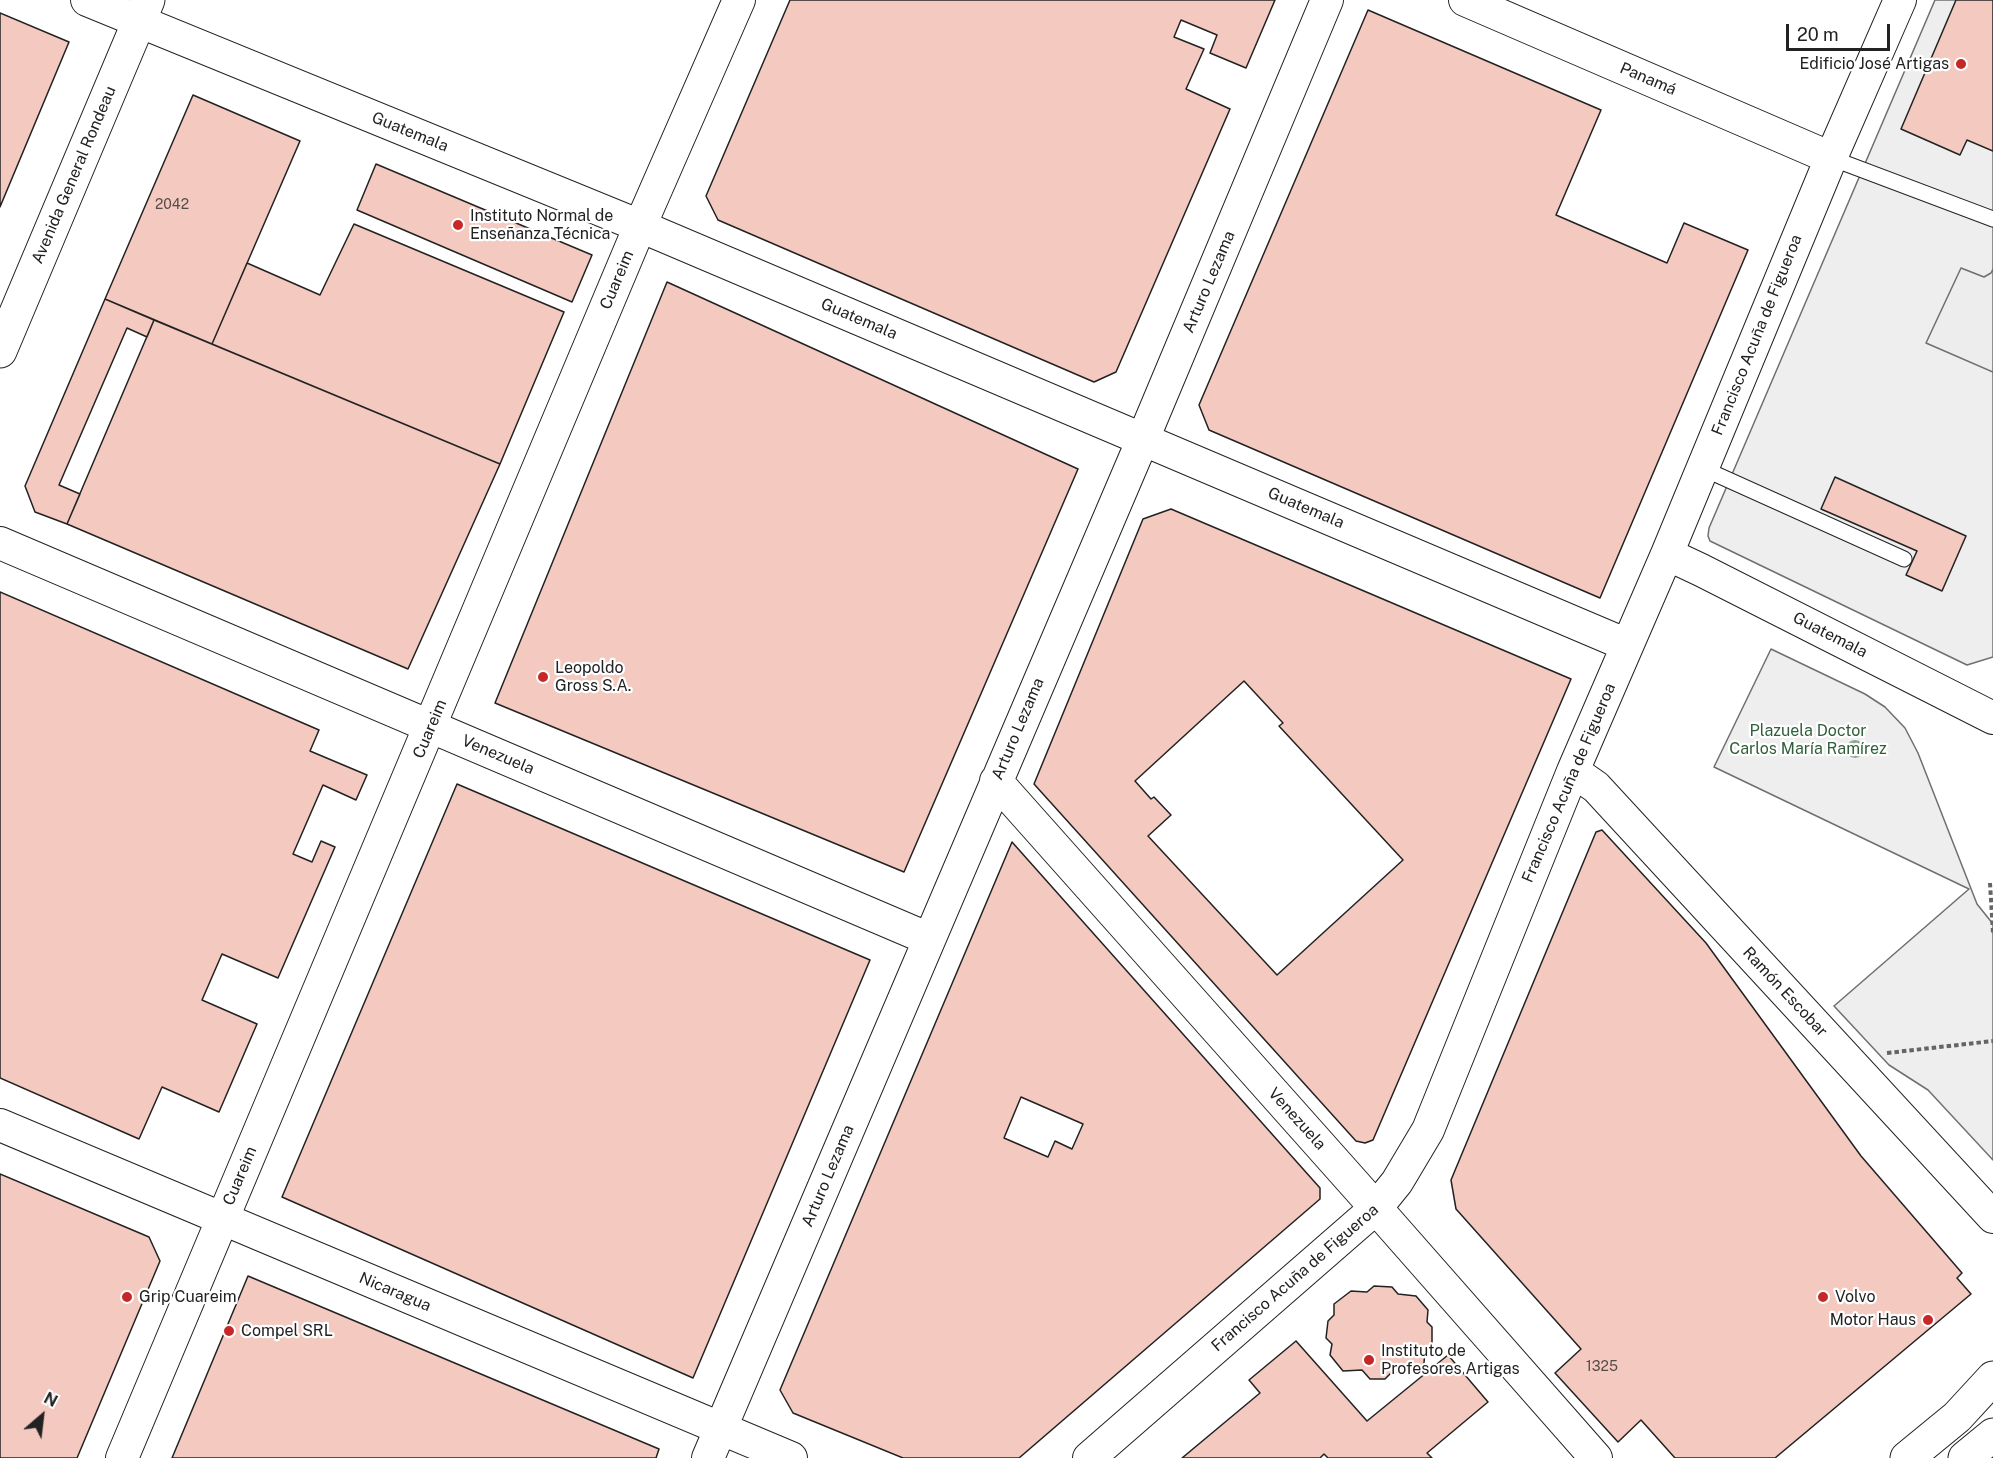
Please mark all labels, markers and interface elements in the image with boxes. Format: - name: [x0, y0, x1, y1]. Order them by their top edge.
- scale bar: [1789, 12, 1892, 50]
- text: 20 m: [1797, 24, 1839, 45]
- place label: Edificio José Artigas: [1799, 54, 1949, 74]
- marker: Edificio José Artigas: [1954, 57, 1968, 71]
- street label: Panamá: [1617, 59, 1679, 99]
- street label: Avenida General Rondeau: [28, 83, 120, 267]
- street label: Guatemala: [369, 108, 451, 156]
- house number: 2042: [155, 197, 189, 213]
- place label: Instituto Normal de Enseñanza Técnica: [470, 206, 613, 244]
- marker: Instituto Normal de Enseñanza Técnica: [451, 218, 465, 232]
- street label: Arturo Lezama: [1179, 228, 1239, 336]
- street label: Francisco Acuña de Figueroa: [1708, 232, 1806, 438]
- street label: Cuareim: [596, 248, 638, 312]
- street label: Guatemala: [818, 294, 900, 344]
- street label: Guatemala: [1265, 483, 1347, 533]
- street label: Guatemala: [1790, 608, 1870, 662]
- place label: Leopoldo Gross S.A.: [555, 658, 631, 696]
- marker: Leopoldo Gross S.A.: [536, 670, 550, 684]
- street label: Arturo Lezama: [988, 675, 1048, 783]
- street label: Francisco Acuña de Figueroa: [1518, 680, 1620, 886]
- street label: Cuareim: [409, 697, 451, 761]
- park label: Plazuela Doctor Carlos María Ramírez: [1729, 721, 1887, 759]
- street label: Venezuela: [459, 731, 537, 779]
- street label: Ramón Escobar: [1739, 943, 1831, 1041]
- street label: Venezuela: [1264, 1084, 1330, 1154]
- street label: Arturo Lezama: [798, 1122, 858, 1230]
- street label: Cuareim: [219, 1144, 261, 1208]
- street label: Francisco Acuña de Figueroa: [1208, 1200, 1382, 1356]
- street label: Nicaragua: [356, 1268, 434, 1316]
- place label: Grip Cuareim: [139, 1287, 237, 1307]
- place label: Volvo: [1835, 1287, 1876, 1307]
- marker: Grip Cuareim: [120, 1290, 134, 1304]
- marker: Volvo: [1816, 1290, 1830, 1304]
- place label: Motor Haus: [1830, 1310, 1916, 1330]
- marker: Motor Haus: [1921, 1313, 1935, 1327]
- place label: Compel SRL: [241, 1321, 333, 1341]
- marker: Compel SRL: [222, 1324, 236, 1338]
- place label: Instituto de Profesores Artigas: [1381, 1341, 1520, 1379]
- marker: Instituto de Profesores Artigas: [1362, 1353, 1376, 1367]
- house number: 1325: [1586, 1359, 1618, 1375]
- north arrow: [12, 1386, 72, 1446]
- text: N: [41, 1388, 61, 1411]

